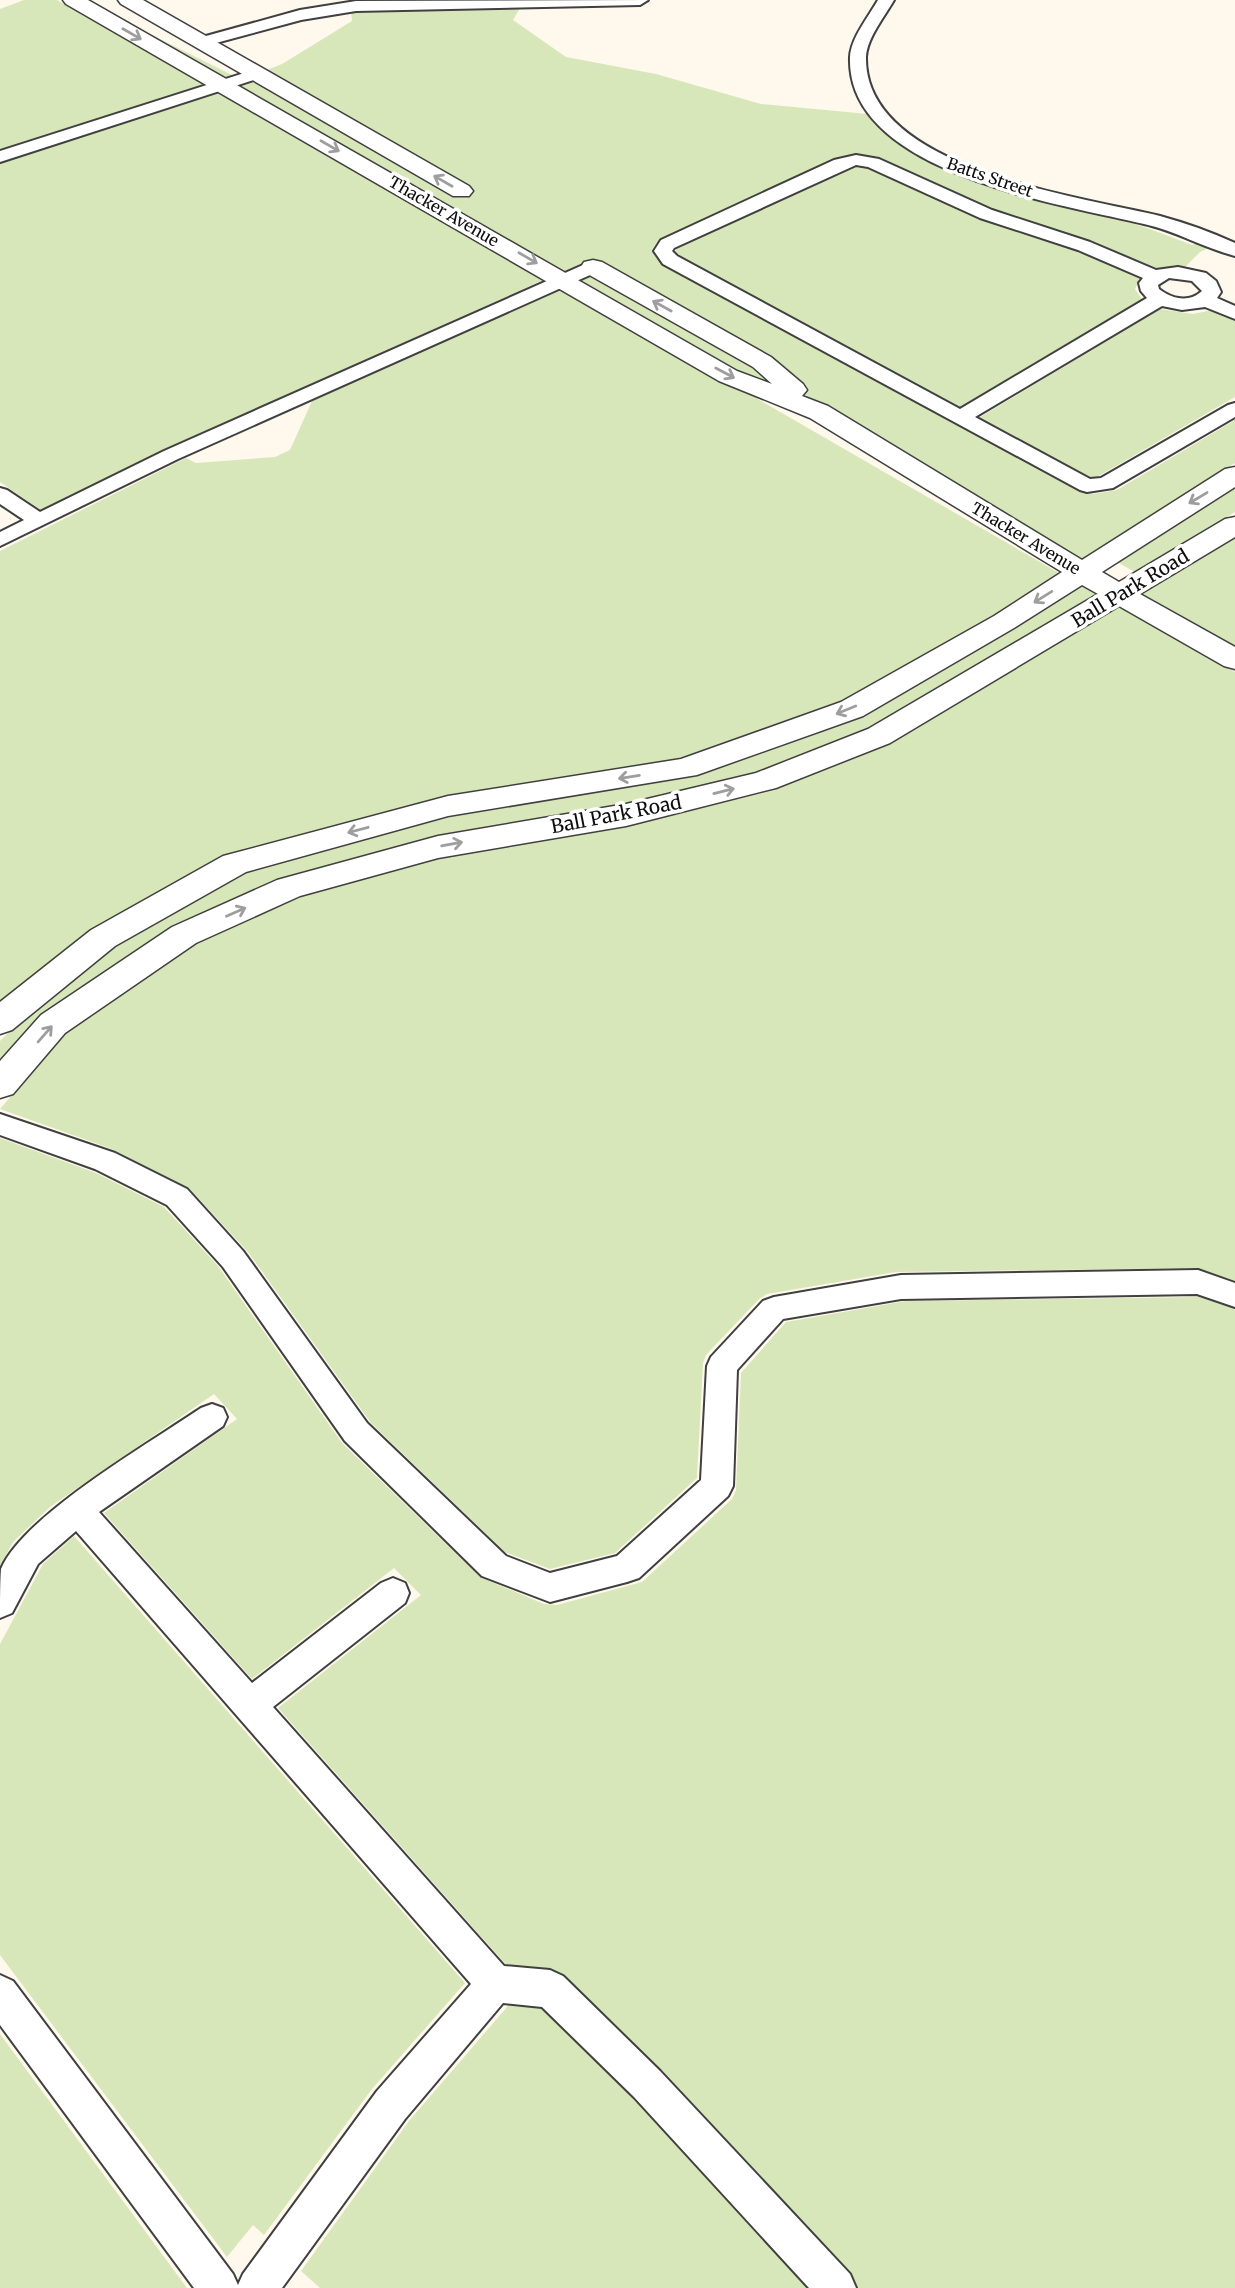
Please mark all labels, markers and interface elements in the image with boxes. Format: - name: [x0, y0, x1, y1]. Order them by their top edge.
- one-way arrow: [122, 27, 142, 41]
- one-way arrow: [319, 140, 340, 153]
- street label: Batts Street: [944, 153, 1036, 201]
- street label: Thacker Avenue: [386, 171, 502, 251]
- one-way arrow: [433, 174, 453, 188]
- one-way arrow: [517, 252, 537, 266]
- one-way arrow: [652, 299, 672, 313]
- one-way arrow: [714, 366, 734, 380]
- one-way arrow: [1189, 491, 1209, 505]
- street label: Thacker Avenue: [968, 498, 1084, 578]
- street label: Ball Park Road: [1067, 544, 1193, 632]
- one-way arrow: [1034, 591, 1054, 605]
- one-way arrow: [835, 704, 857, 717]
- one-way arrow: [618, 771, 641, 784]
- one-way arrow: [712, 784, 734, 797]
- street label: Ball Park Road: [549, 790, 683, 838]
- one-way arrow: [347, 825, 369, 838]
- one-way arrow: [440, 837, 463, 851]
- one-way arrow: [225, 905, 246, 918]
- one-way arrow: [37, 1025, 53, 1043]

